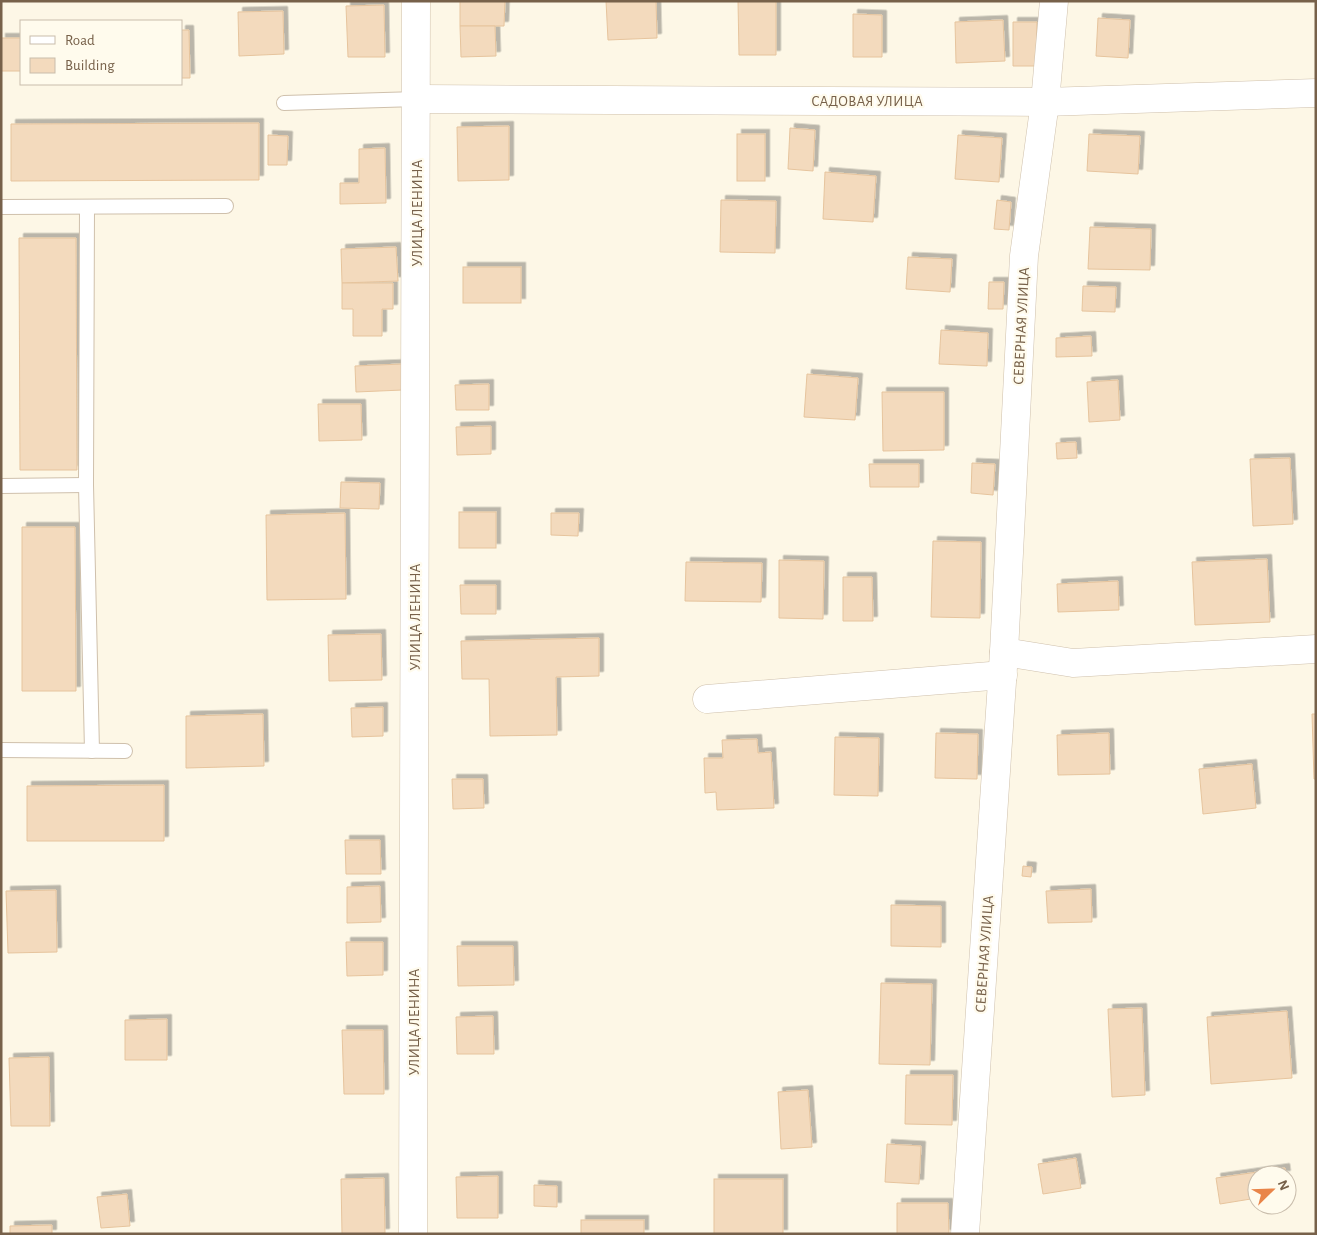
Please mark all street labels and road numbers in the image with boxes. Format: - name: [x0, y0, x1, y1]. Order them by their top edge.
- street label: САДОВАЯ УЛИЦА: [811, 94, 923, 109]
- street label: УЛИЦА ЛЕНИНА: [410, 159, 425, 266]
- street label: СЕВЕРНАЯ УЛИЦА: [1011, 267, 1032, 385]
- street label: УЛИЦА ЛЕНИНА: [408, 563, 423, 670]
- street label: СЕВЕРНАЯ УЛИЦА: [973, 895, 996, 1013]
- street label: УЛИЦА ЛЕНИНА: [407, 968, 422, 1075]

